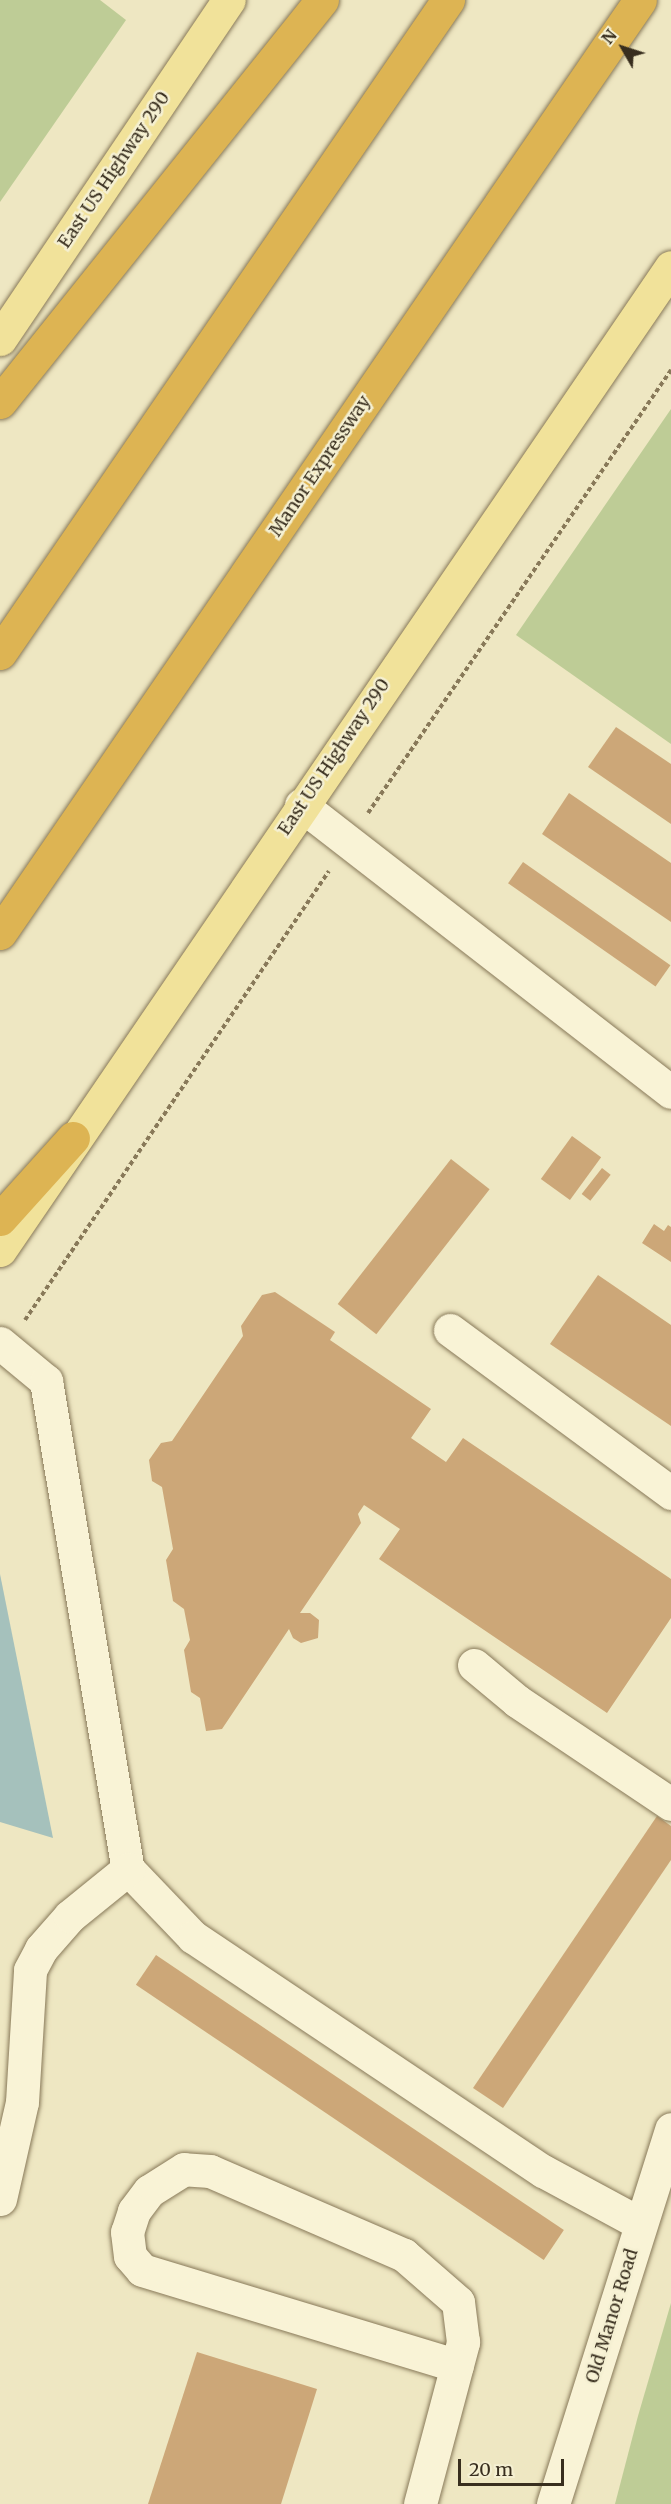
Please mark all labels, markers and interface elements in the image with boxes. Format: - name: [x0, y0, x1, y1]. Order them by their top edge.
- north arrow: [593, 18, 653, 78]
- text: N: [597, 25, 621, 48]
- street label: East US Highway 290: [54, 88, 174, 252]
- street label: Manor Expressway: [265, 391, 375, 541]
- street label: East US Highway 290: [274, 675, 394, 839]
- street label: Old Manor Road: [581, 2246, 643, 2386]
- scale bar: [461, 2447, 568, 2485]
- text: 20 m: [469, 2458, 513, 2481]

